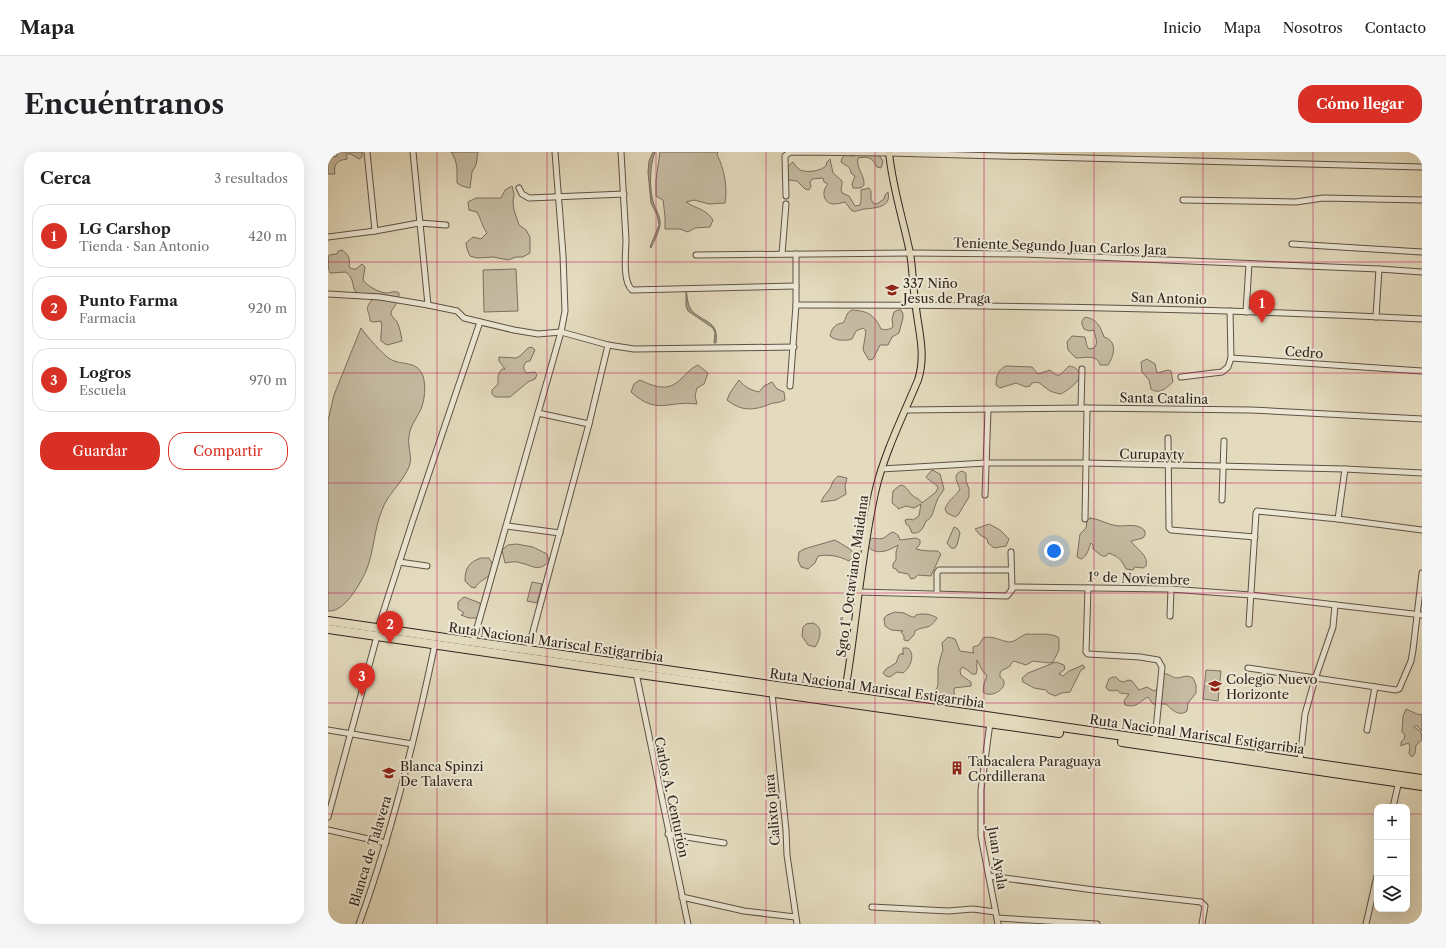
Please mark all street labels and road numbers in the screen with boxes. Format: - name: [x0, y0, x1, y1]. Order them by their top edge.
- street label: Teniente Segundo Juan Carlos Jara: [953, 234, 1167, 258]
- street label: San Antonio: [1131, 289, 1207, 307]
- street label: Cedro: [1284, 343, 1324, 361]
- street label: Santa Catalina: [1120, 389, 1209, 407]
- street label: Curupayty: [1119, 445, 1185, 463]
- street label: Sgto 1° Octaviano Maidana: [833, 494, 871, 658]
- street label: 1º de Noviembre: [1088, 568, 1190, 588]
- street label: Ruta Nacional Mariscal Estigarribia: [447, 619, 665, 665]
- street label: Ruta Nacional Mariscal Estigarribia: [768, 665, 986, 711]
- street label: Ruta Nacional Mariscal Estigarribia: [1088, 711, 1306, 757]
- street label: Carlos A. Centurión: [651, 735, 693, 859]
- street label: Calixto Jara: [761, 773, 783, 846]
- street label: Blanca de Talavera: [346, 793, 395, 908]
- street label: Juan Ayala: [985, 823, 1011, 891]

